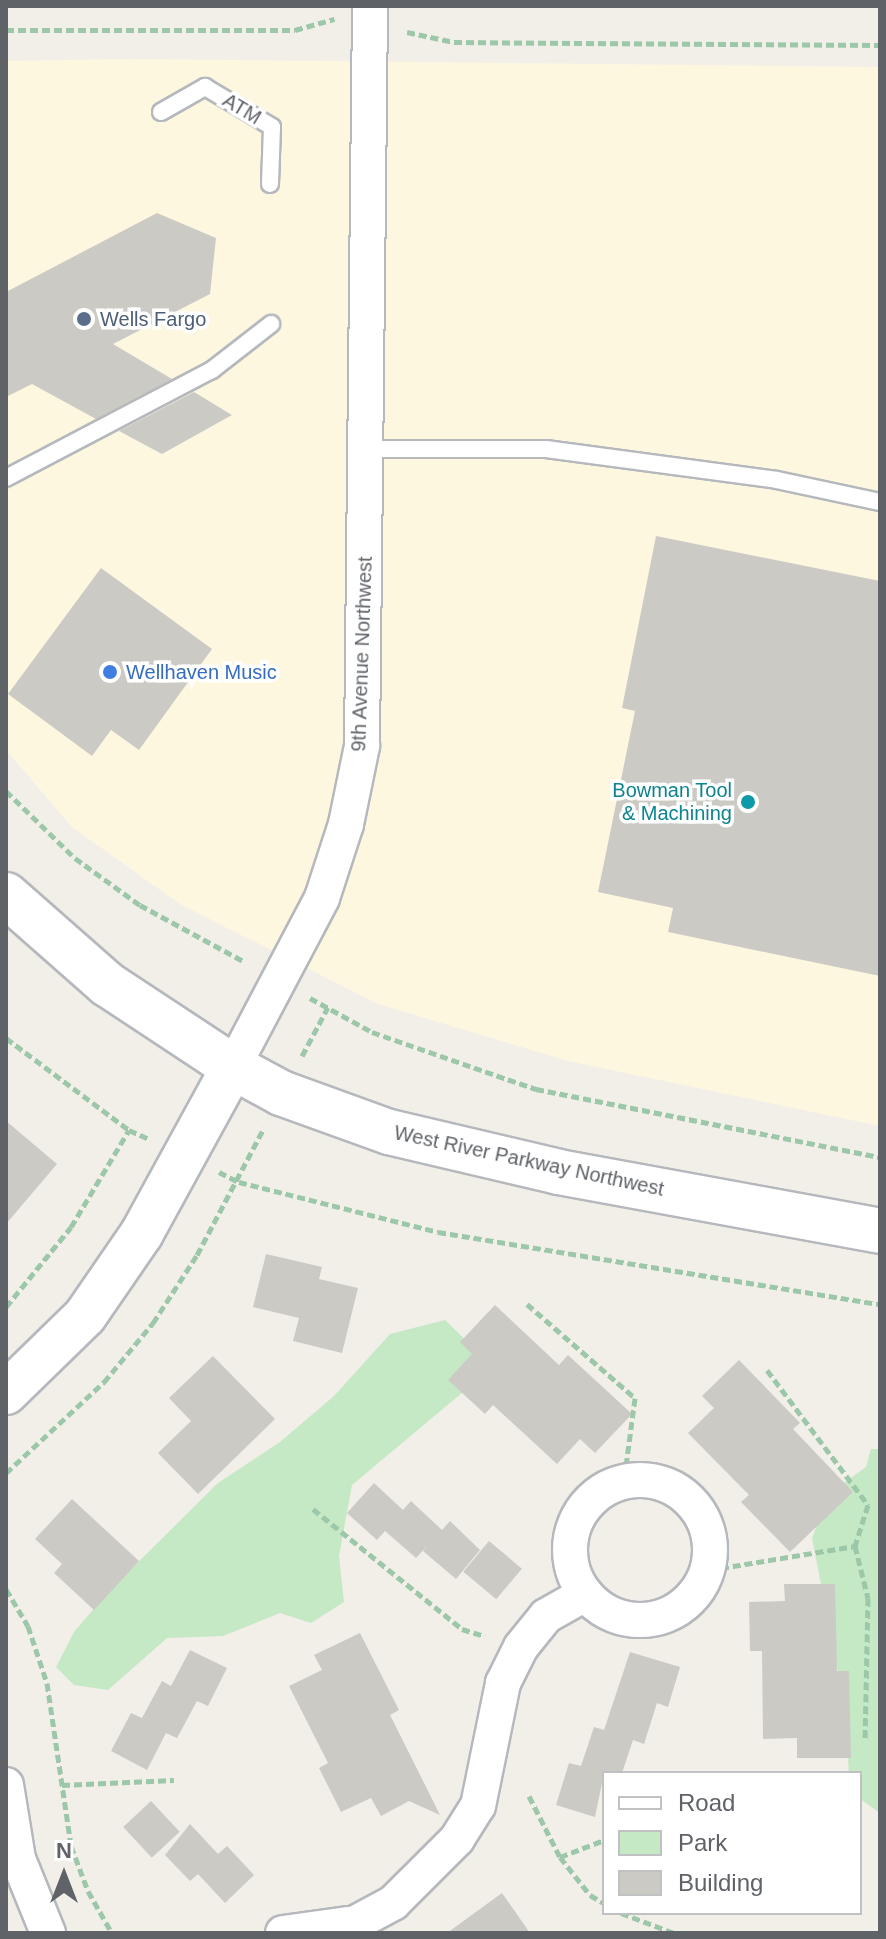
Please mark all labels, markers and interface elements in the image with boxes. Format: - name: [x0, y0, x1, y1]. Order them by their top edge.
- street label: ATM: [218, 88, 266, 130]
- place label: Wells Fargo: [100, 307, 206, 331]
- marker: Wells Fargo: [75, 310, 93, 328]
- street label: 9th Avenue Northwest: [347, 555, 377, 753]
- place label: Wellhaven Music: [126, 660, 277, 684]
- marker: Wellhaven Music: [101, 663, 119, 681]
- place label: Bowman Tool & Machining: [612, 778, 732, 825]
- marker: Bowman Tool & Machining: [739, 793, 757, 811]
- street label: West River Parkway Northwest: [392, 1121, 666, 1201]
- legend: [602, 1771, 862, 1915]
- text: Road: [678, 1789, 735, 1816]
- text: Park: [678, 1829, 727, 1856]
- north arrow: [24, 1835, 104, 1915]
- text: N: [56, 1838, 72, 1863]
- text: Building: [678, 1869, 763, 1896]

